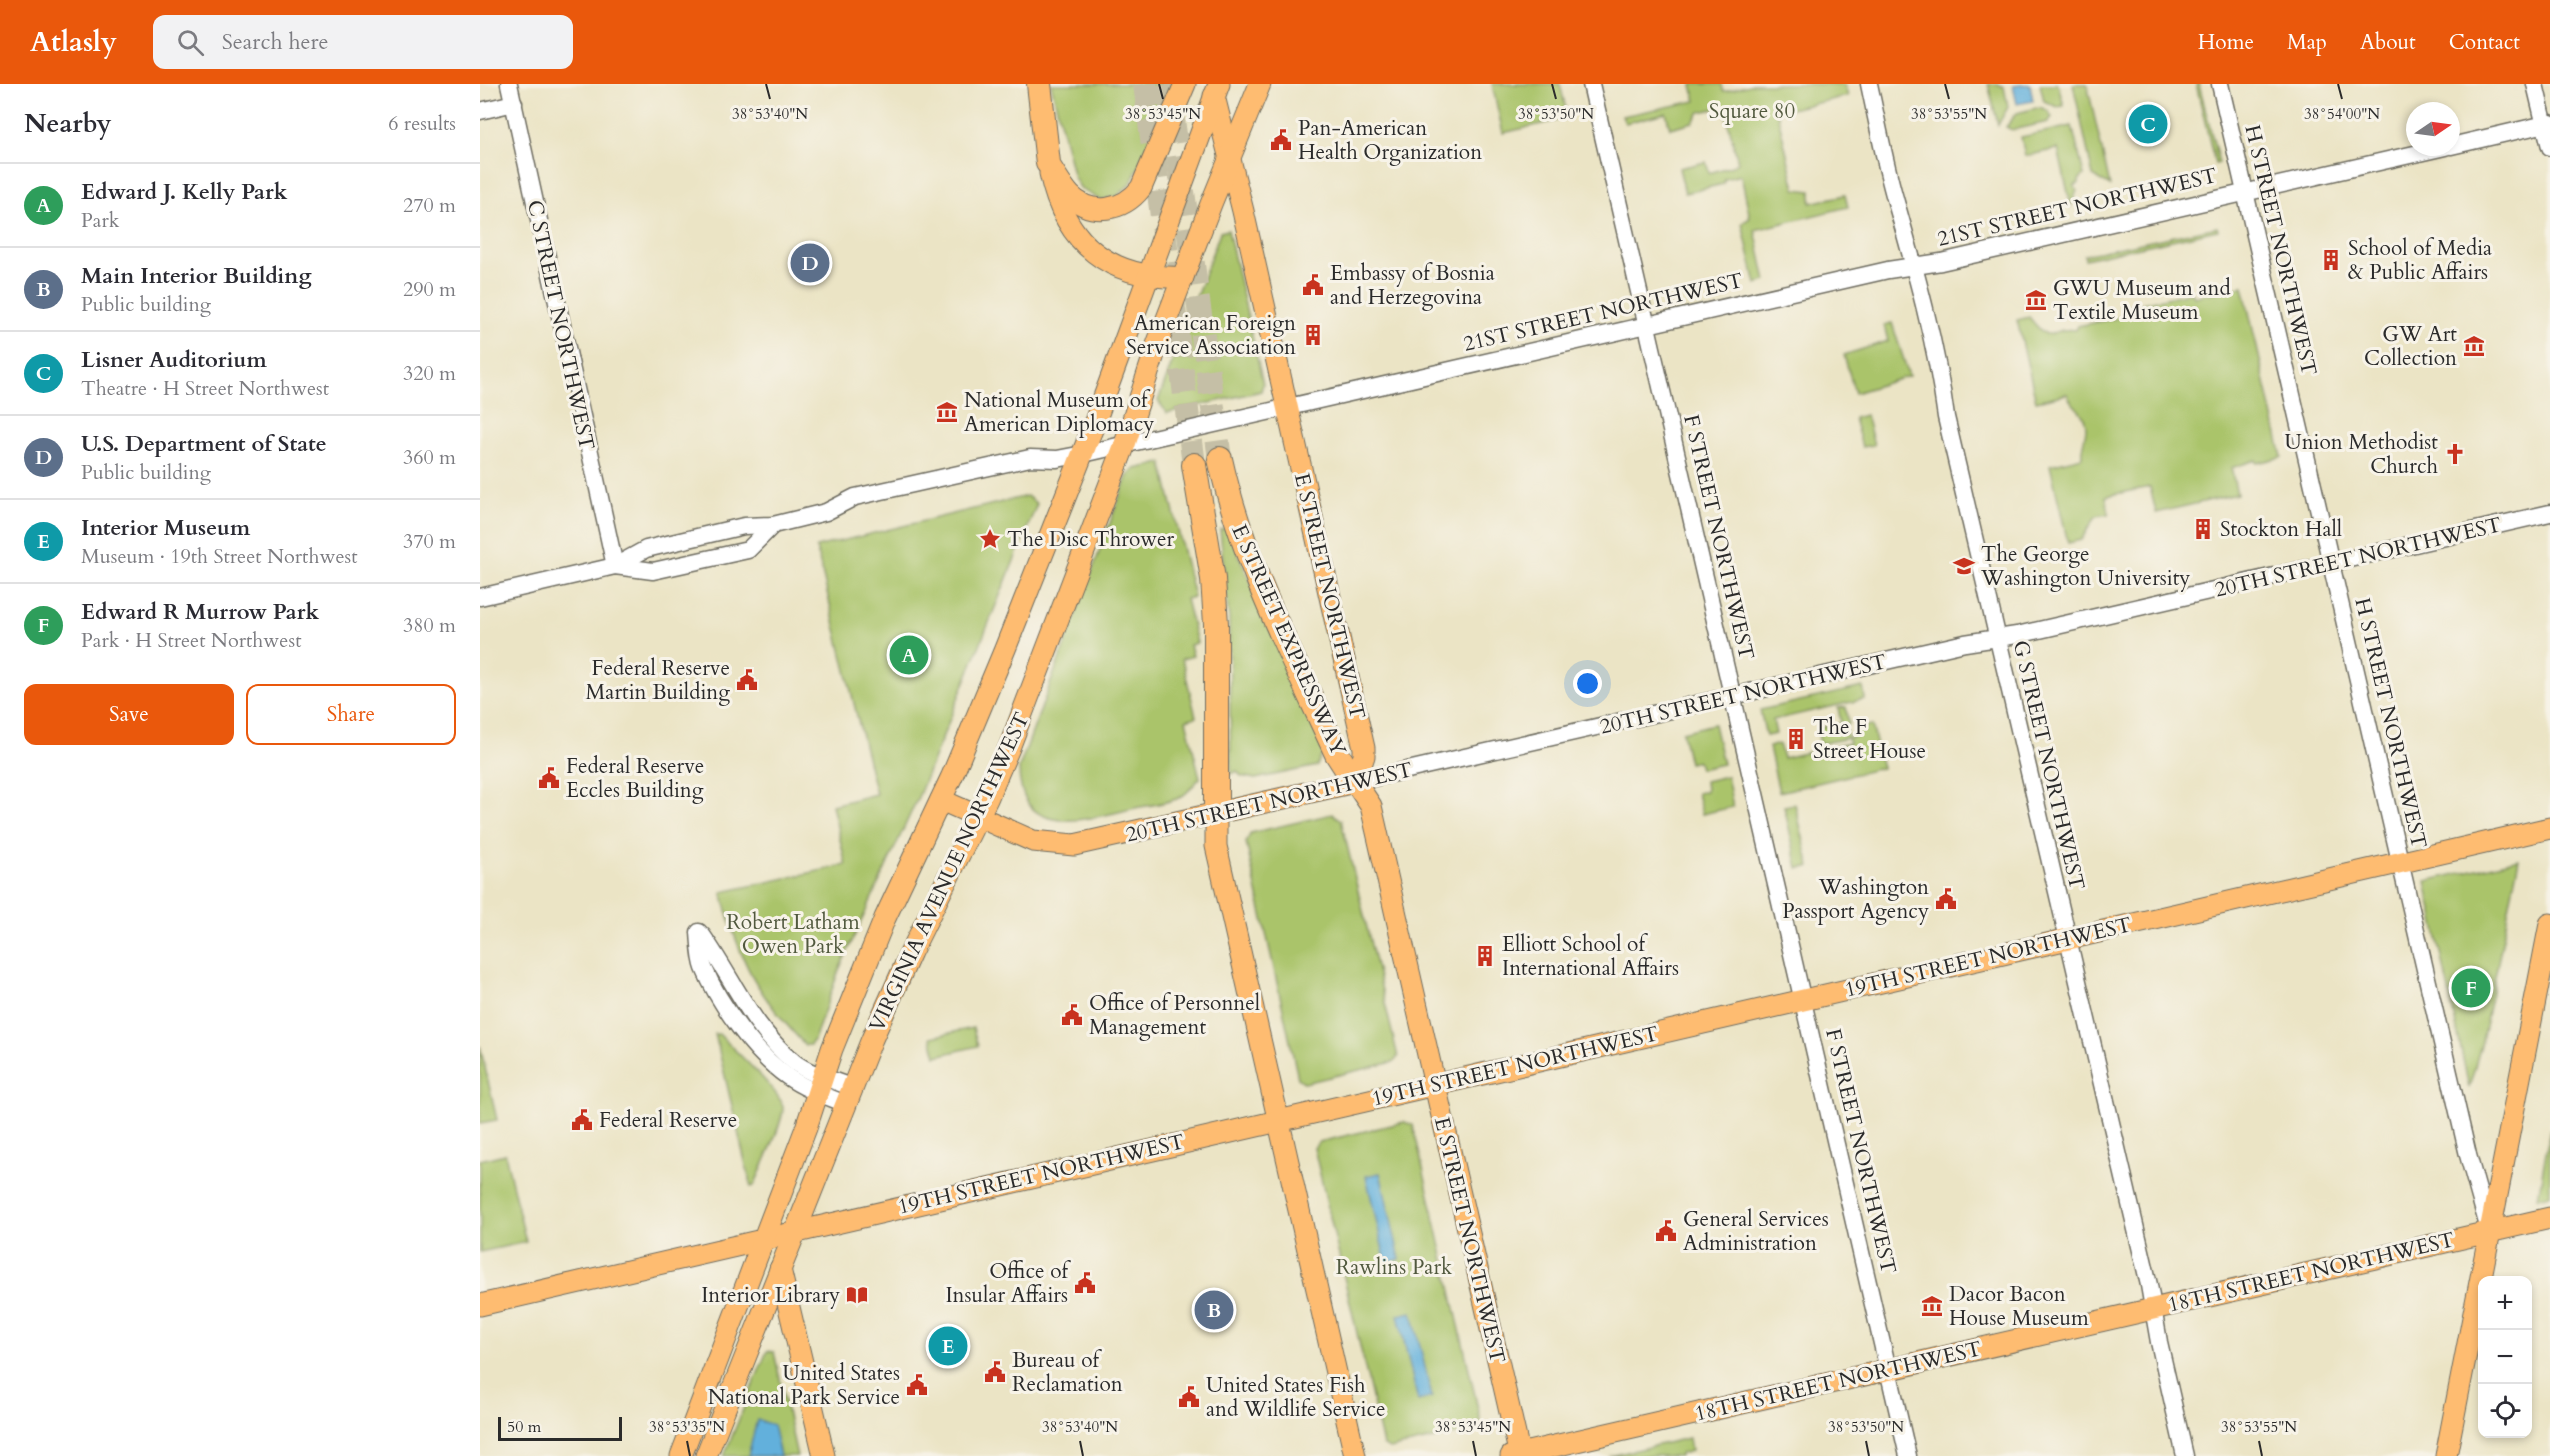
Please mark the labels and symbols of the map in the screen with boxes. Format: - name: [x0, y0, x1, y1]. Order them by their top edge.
- park label: Square 80: [1709, 97, 1795, 126]
- pin: C: [2128, 102, 2168, 147]
- north arrow: [2406, 102, 2460, 156]
- text: 38°53'40"N: [732, 104, 808, 124]
- text: 38°53'45"N: [1125, 104, 1201, 124]
- text: 38°53'50"N: [1518, 104, 1594, 124]
- text: 38°53'55"N: [1911, 104, 1987, 124]
- text: 38°54'00"N: [2304, 104, 2380, 124]
- place label: Pan-American Health Organization: [1298, 114, 1482, 167]
- street label: H STREET NORTHWEST: [2238, 122, 2323, 378]
- public building icon: Pan-American Health Organization: [1269, 128, 1293, 152]
- street label: 21ST STREET NORTHWEST: [1934, 161, 2220, 254]
- street label: C STREET NORTHWEST: [520, 197, 601, 453]
- place label: School of Media & Public Affairs: [2348, 234, 2492, 287]
- pin: D: [790, 240, 830, 285]
- building icon: School of Media & Public Affairs: [2319, 248, 2343, 272]
- place label: Embassy of Bosnia and Herzegovina: [1330, 259, 1495, 312]
- street label: 21ST STREET NORTHWEST: [1460, 266, 1746, 359]
- public building icon: Embassy of Bosnia and Herzegovina: [1301, 273, 1325, 297]
- place label: GWU Museum and Textile Museum: [2053, 274, 2231, 327]
- museum icon: GWU Museum and Textile Museum: [2024, 288, 2048, 312]
- place label: American Foreign Service Association: [1126, 309, 1296, 362]
- place label: GW Art Collection: [2364, 320, 2457, 373]
- building icon: American Foreign Service Association: [1301, 323, 1325, 347]
- museum icon: GW Art Collection: [2462, 334, 2486, 358]
- place label: National Museum of American Diplomacy: [964, 386, 1154, 439]
- museum icon: National Museum of American Diplomacy: [935, 400, 959, 424]
- street label: F STREET NORTHWEST: [1676, 412, 1761, 663]
- place label: Union Methodist Church: [2285, 428, 2438, 481]
- church icon: Union Methodist Church: [2443, 442, 2467, 466]
- street label: E STREET NORTHWEST: [1287, 470, 1372, 722]
- street label: 20TH STREET NORTHWEST: [2212, 510, 2504, 605]
- place label: Stockton Hall: [2220, 515, 2342, 544]
- building icon: Stockton Hall: [2191, 517, 2215, 541]
- street label: E STREET EXPRESSWAY: [1224, 520, 1353, 761]
- place label: The Disc Thrower: [1007, 525, 1175, 554]
- place icon: The Disc Thrower: [978, 527, 1002, 551]
- place label: The George Washington University: [1980, 540, 2190, 593]
- school or university icon: The George Washington University: [1952, 554, 1976, 578]
- street label: H STREET NORTHWEST: [2348, 595, 2433, 851]
- pin: A: [890, 632, 928, 678]
- street label: G STREET NORTHWEST: [2006, 637, 2091, 893]
- street label: 20TH STREET NORTHWEST: [1597, 647, 1889, 742]
- place label: Federal Reserve Martin Building: [586, 654, 730, 707]
- public building icon: Federal Reserve Martin Building: [735, 668, 759, 692]
- your location: [1573, 669, 1602, 698]
- street label: VIRGINIA AVENUE NORTHWEST: [863, 708, 1036, 1037]
- place label: The F Street House: [1813, 713, 1926, 766]
- building icon: The F Street House: [1784, 727, 1808, 751]
- place label: Federal Reserve Eccles Building: [566, 752, 704, 805]
- street label: 20TH STREET NORTHWEST: [1123, 755, 1415, 850]
- public building icon: Federal Reserve Eccles Building: [537, 766, 561, 790]
- place label: Washington Passport Agency: [1782, 873, 1929, 926]
- public building icon: Washington Passport Agency: [1934, 887, 1958, 911]
- park label: Robert Latham Owen Park: [726, 908, 860, 961]
- street label: 19TH STREET NORTHWEST: [1842, 910, 2134, 1005]
- place label: Elliott School of International Affairs: [1502, 930, 1679, 983]
- building icon: Elliott School of International Affairs: [1473, 944, 1497, 968]
- pin: F: [2452, 966, 2490, 1010]
- place label: Office of Personnel Management: [1089, 989, 1260, 1042]
- public building icon: Office of Personnel Management: [1060, 1003, 1084, 1027]
- street label: 19TH STREET NORTHWEST: [1369, 1019, 1661, 1114]
- street label: F STREET NORTHWEST: [1818, 1026, 1903, 1277]
- place label: Federal Reserve: [599, 1106, 737, 1135]
- public building icon: Federal Reserve: [570, 1108, 594, 1132]
- street label: E STREET NORTHWEST: [1427, 1114, 1512, 1366]
- street label: 19TH STREET NORTHWEST: [895, 1127, 1187, 1222]
- place label: General Services Administration: [1683, 1205, 1829, 1258]
- public building icon: General Services Administration: [1654, 1219, 1678, 1243]
- street label: 18TH STREET NORTHWEST: [2165, 1225, 2457, 1320]
- park label: Rawlins Park: [1336, 1253, 1453, 1282]
- place label: Office of Insular Affairs: [945, 1257, 1072, 1310]
- public building icon: Office of Insular Affairs: [1073, 1271, 1097, 1295]
- place label: Dacor Bacon House Museum: [1949, 1280, 2089, 1333]
- place label: Interior Library: [701, 1281, 840, 1310]
- library icon: Interior Library: [845, 1283, 869, 1307]
- pin: B: [1194, 1288, 1234, 1332]
- museum icon: Dacor Bacon House Museum: [1920, 1294, 1944, 1318]
- pin: E: [928, 1324, 968, 1368]
- street label: 18TH STREET NORTHWEST: [1692, 1334, 1984, 1429]
- place label: Bureau of Reclamation: [1012, 1346, 1123, 1399]
- place label: United States National Park Service: [708, 1359, 900, 1412]
- public building icon: Bureau of Reclamation: [983, 1360, 1007, 1384]
- place label: United States Fish and Wildlife Service: [1206, 1371, 1386, 1424]
- public building icon: United States National Park Service: [905, 1373, 929, 1397]
- public building icon: United States Fish and Wildlife Service: [1177, 1385, 1201, 1409]
- scale bar: [498, 1414, 622, 1442]
- text: 38°53'35"N: [649, 1417, 725, 1437]
- text: 38°53'40"N: [1042, 1417, 1118, 1437]
- text: 38°53'45"N: [1435, 1417, 1511, 1437]
- text: 38°53'50"N: [1828, 1417, 1904, 1437]
- text: 38°53'55"N: [2221, 1417, 2297, 1437]

